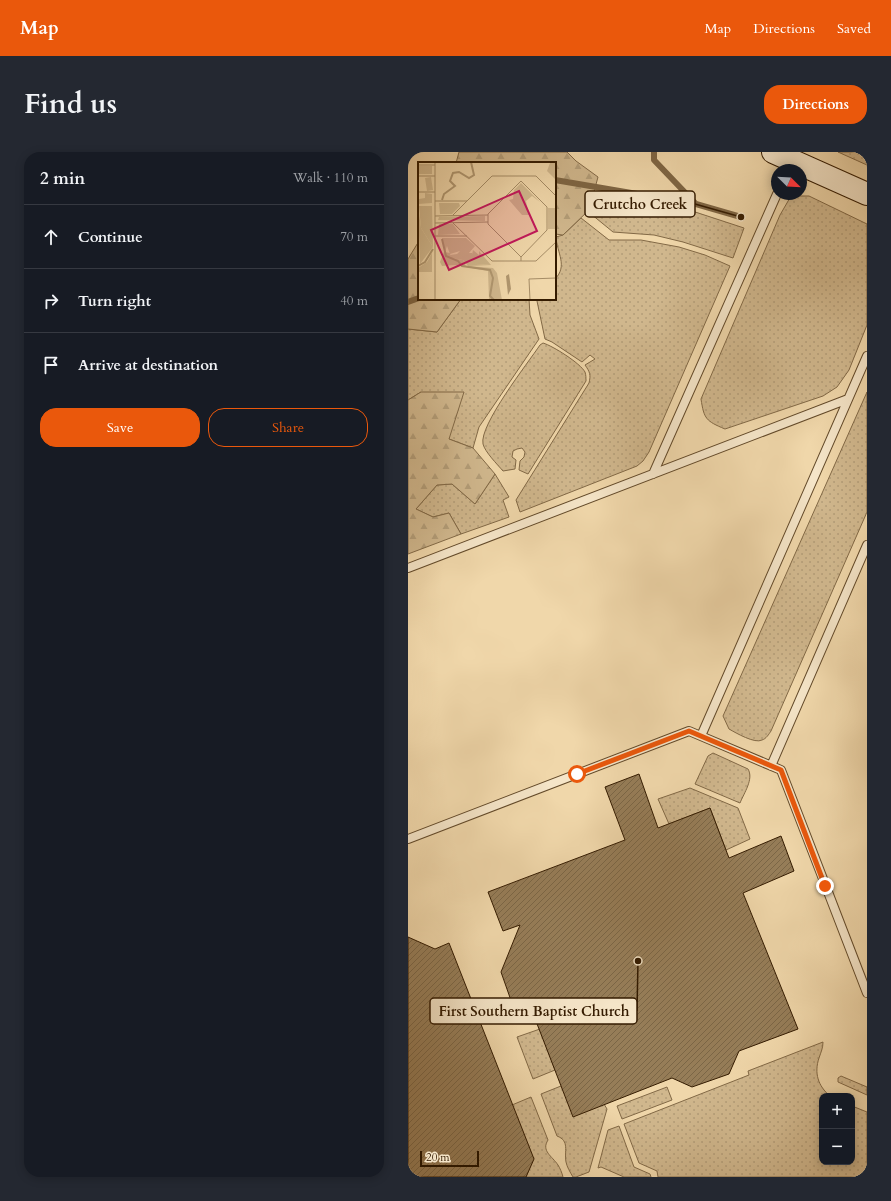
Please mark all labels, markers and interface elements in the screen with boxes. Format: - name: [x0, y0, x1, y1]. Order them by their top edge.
- text: Map: [20, 15, 59, 41]
- text: Map: [705, 19, 731, 38]
- text: Directions: [753, 19, 815, 38]
- text: Saved: [837, 19, 871, 38]
- text: Find us: [24, 85, 117, 123]
- button: Directions: [764, 85, 867, 124]
- inset map: [418, 162, 556, 300]
- north arrow: [771, 164, 807, 200]
- text: 2 min: [40, 167, 85, 190]
- text: Walk · 110 m: [293, 169, 368, 187]
- callout: Crutcho Creek: [585, 191, 695, 217]
- text: Crutcho Creek: [593, 195, 688, 214]
- icon: ahead: [40, 226, 62, 248]
- text: Continue: [78, 227, 143, 247]
- text: 70 m: [340, 228, 368, 246]
- icon: right: [40, 290, 62, 312]
- text: Turn right: [78, 291, 151, 311]
- text: 40 m: [340, 292, 368, 310]
- icon: arrive: [40, 354, 62, 376]
- text: Arrive at destination: [78, 355, 218, 375]
- button: Save: [40, 408, 200, 447]
- button: Share: [208, 408, 368, 447]
- route start: [568, 765, 586, 783]
- route end: [816, 877, 834, 895]
- callout: First Southern Baptist Church: [430, 998, 637, 1024]
- text: First Southern Baptist Church: [438, 1002, 630, 1021]
- map controls: [819, 1093, 855, 1165]
- button: +: [819, 1093, 855, 1129]
- button: −: [819, 1129, 855, 1165]
- scale bar: [420, 1149, 479, 1168]
- text: 20 m: [426, 1150, 450, 1165]

